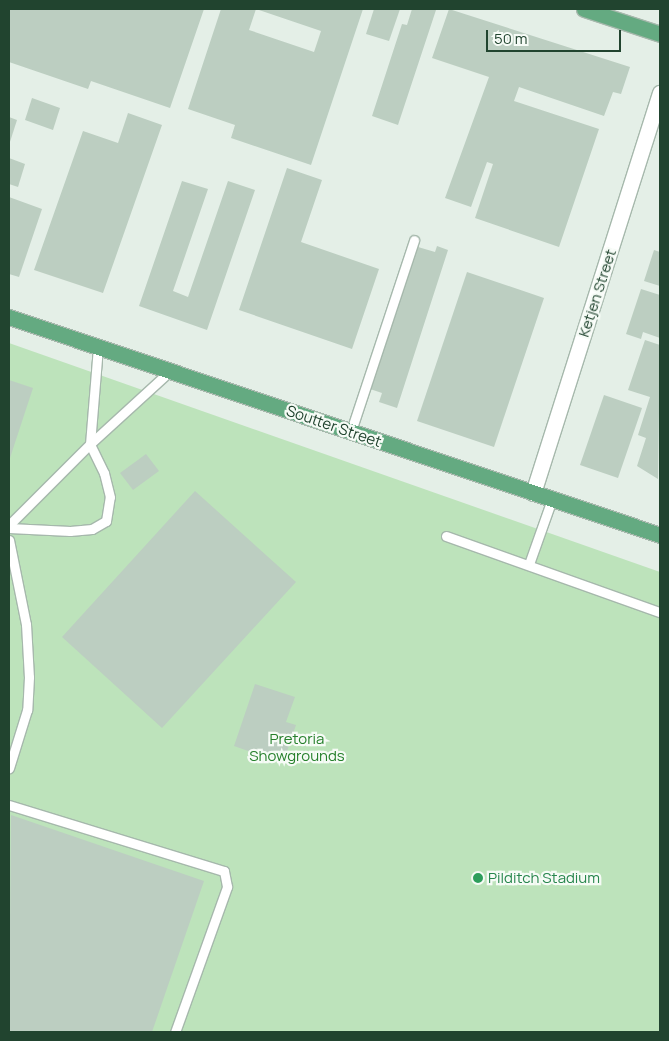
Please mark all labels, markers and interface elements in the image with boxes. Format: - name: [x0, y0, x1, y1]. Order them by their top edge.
- scale bar: [489, 20, 624, 52]
- text: 50 m: [494, 28, 528, 49]
- street label: Ketjen Street: [574, 247, 620, 339]
- street label: Soutter Street: [284, 401, 384, 451]
- park label: Pretoria Showgrounds: [249, 729, 345, 764]
- place label: Pilditch Stadium: [488, 869, 600, 887]
- marker: Pilditch Stadium: [472, 872, 484, 884]

